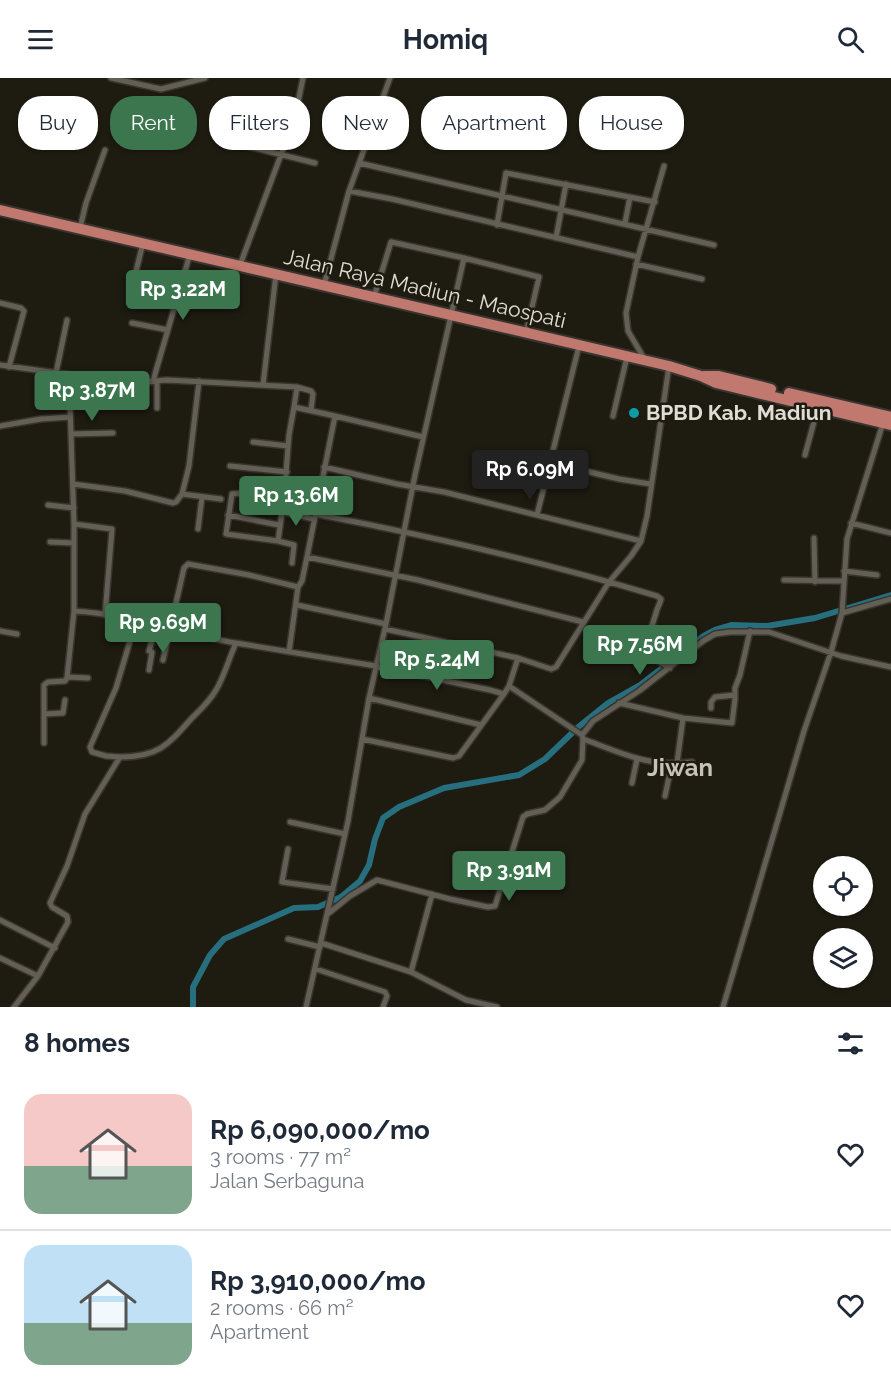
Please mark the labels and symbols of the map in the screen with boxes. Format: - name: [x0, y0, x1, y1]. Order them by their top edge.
- street label: Jalan Raya Madiun - Maospati: [282, 244, 569, 333]
- pin: Rp 3.22M: [121, 270, 245, 321]
- pin: Rp 3.87M: [30, 371, 154, 422]
- place label: BPBD Kab. Madiun: [646, 400, 831, 425]
- marker: BPBD Kab. Madiun: [627, 406, 641, 420]
- pin: Rp 6.09M: [468, 450, 592, 501]
- pin: Rp 13.6M: [234, 476, 358, 527]
- pin: Rp 9.69M: [101, 603, 225, 654]
- pin: Rp 7.56M: [578, 625, 702, 676]
- pin: Rp 5.24M: [375, 640, 499, 691]
- district label: Jiwan: [647, 753, 713, 782]
- pin: Rp 3.91M: [447, 851, 571, 902]

